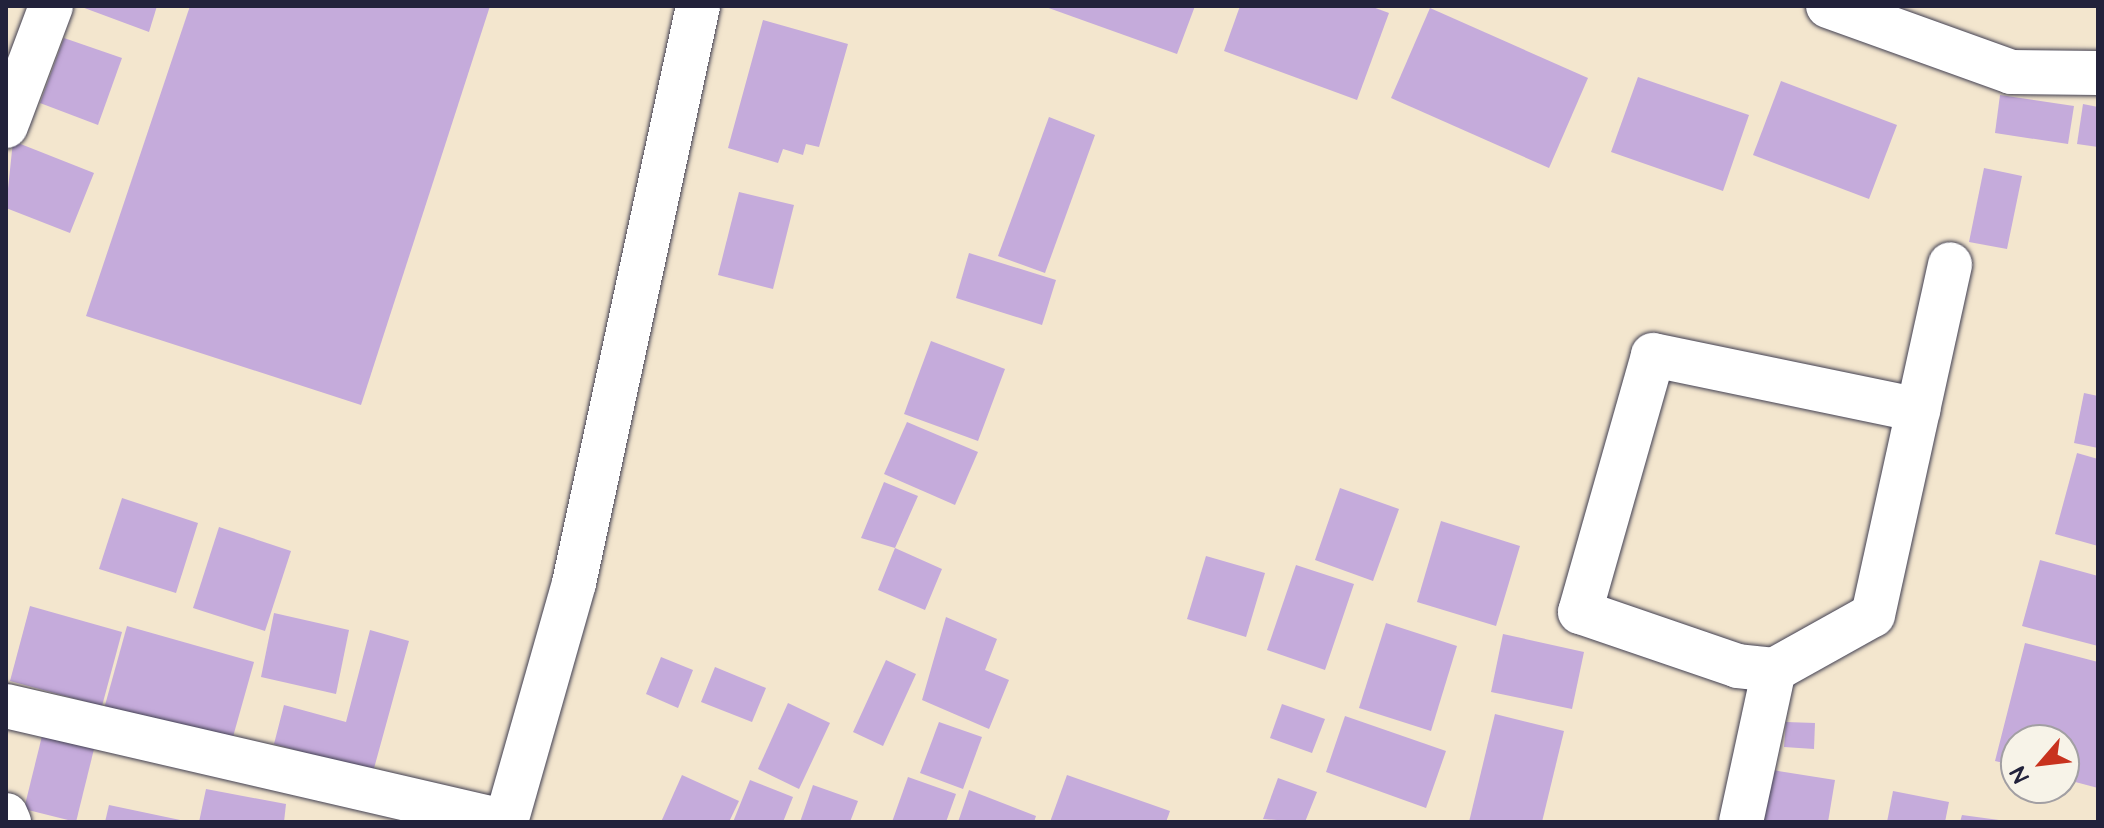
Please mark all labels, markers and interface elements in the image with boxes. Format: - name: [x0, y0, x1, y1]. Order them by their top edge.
- north arrow: [2000, 724, 2080, 804]
- text: N: [2003, 761, 2037, 788]

